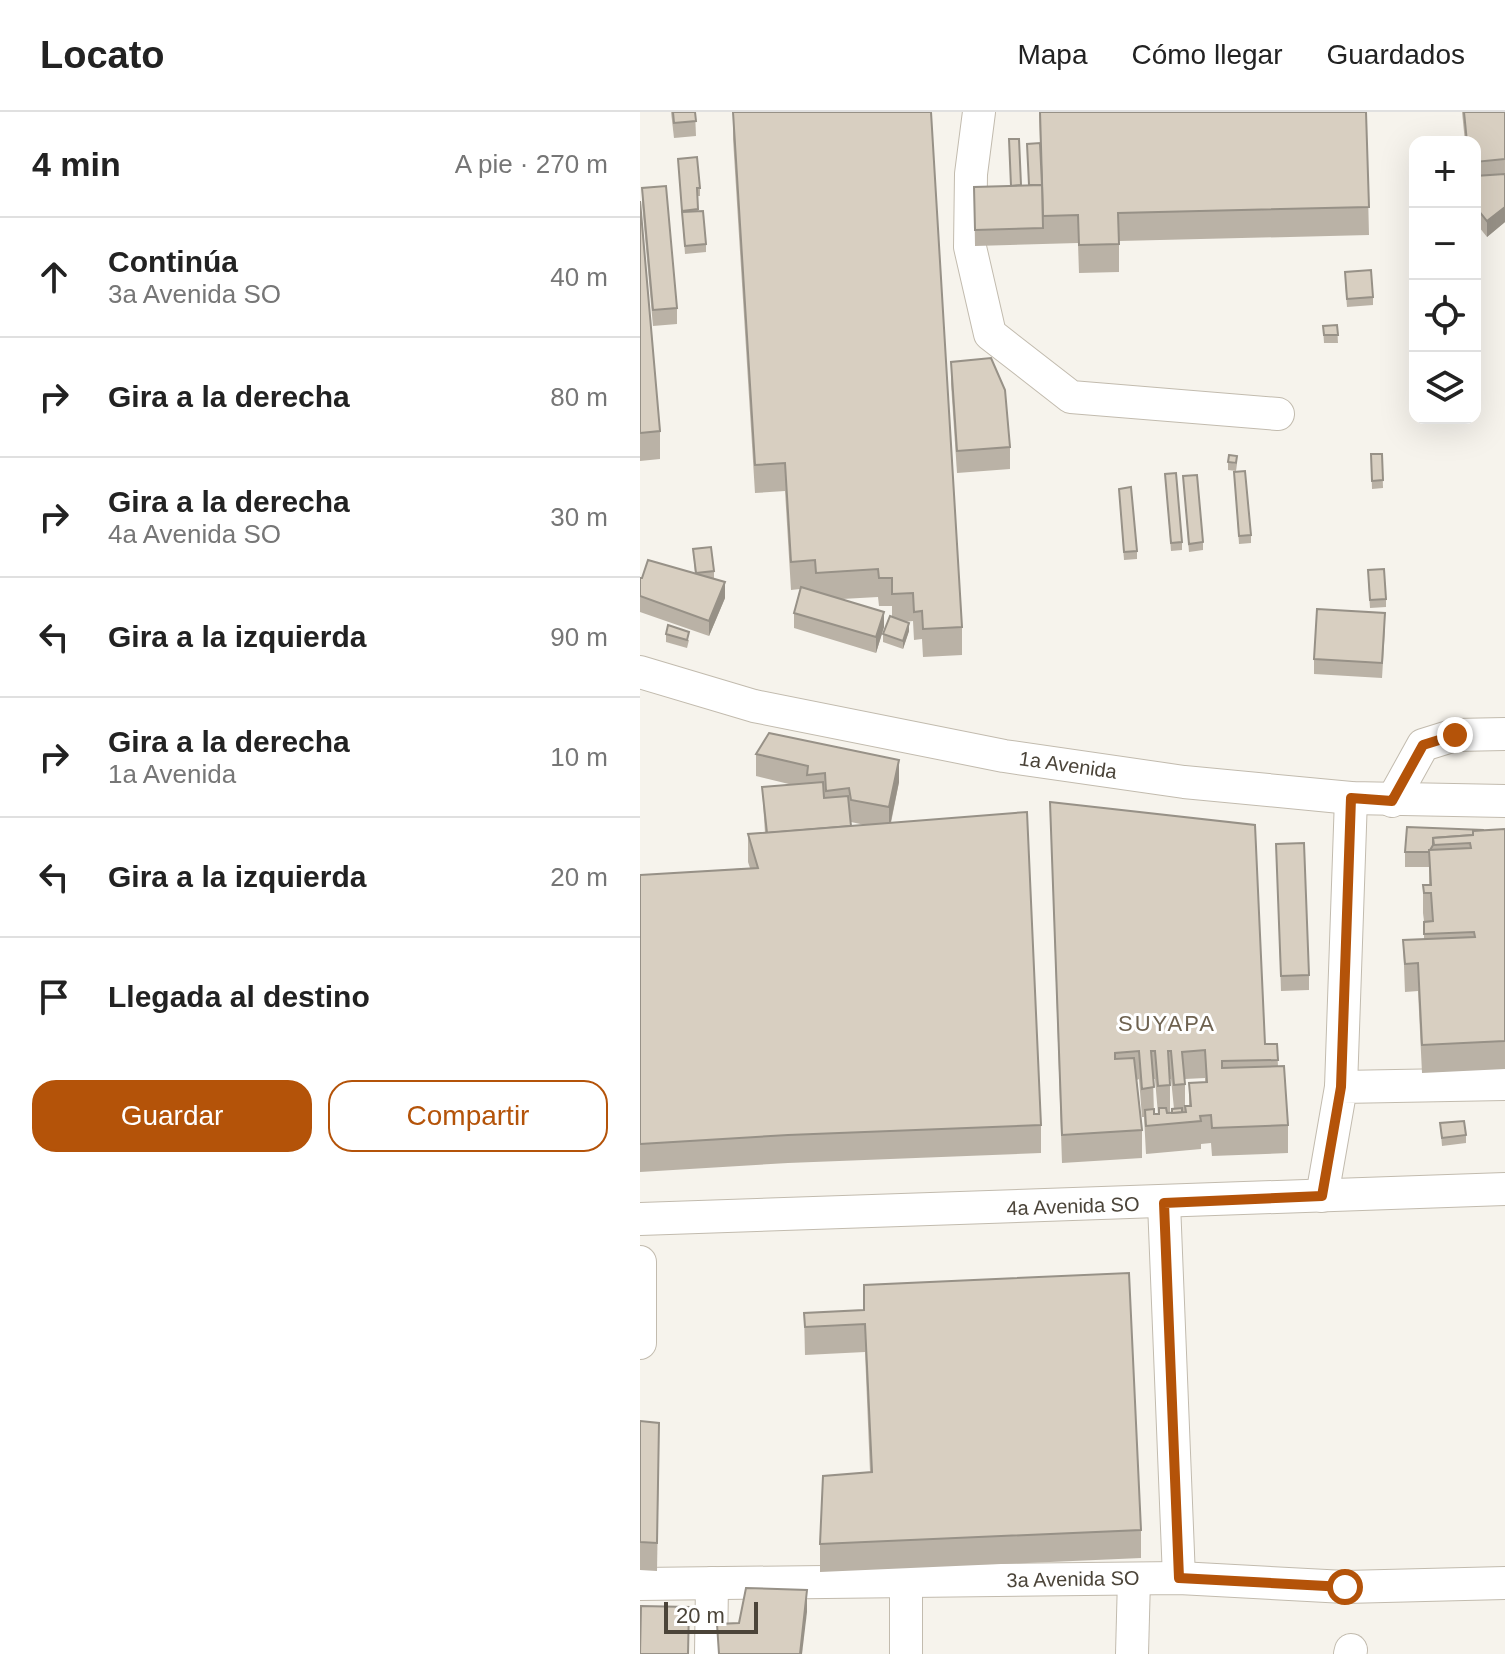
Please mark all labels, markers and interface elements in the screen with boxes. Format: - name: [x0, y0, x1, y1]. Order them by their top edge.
- text: Locato: [40, 34, 165, 76]
- text: Mapa: [1017, 39, 1088, 70]
- text: Cómo llegar: [1132, 39, 1282, 70]
- text: Guardados: [1326, 39, 1465, 70]
- map controls: [1409, 136, 1481, 424]
- button: +: [1409, 136, 1481, 208]
- text: 4 min: [32, 145, 121, 183]
- text: A pie · 270 m: [455, 149, 608, 179]
- button: −: [1409, 208, 1481, 280]
- text: Continúa: [108, 245, 238, 278]
- icon: ahead: [32, 255, 76, 299]
- text: 40 m: [550, 262, 608, 292]
- text: 3a Avenida SO: [108, 279, 281, 309]
- button: locate: [1409, 280, 1481, 352]
- button: layers: [1409, 352, 1481, 424]
- icon: right: [32, 375, 76, 419]
- text: Gira a la derecha: [108, 380, 350, 413]
- text: 80 m: [550, 382, 608, 412]
- text: Gira a la derecha: [108, 485, 350, 518]
- icon: right: [32, 495, 76, 539]
- text: 30 m: [550, 502, 608, 532]
- text: 4a Avenida SO: [108, 519, 281, 549]
- icon: left: [32, 615, 76, 659]
- text: Gira a la izquierda: [108, 620, 366, 653]
- text: 90 m: [550, 622, 608, 652]
- route end: [1437, 717, 1473, 753]
- text: Gira a la derecha: [108, 725, 350, 758]
- icon: right: [32, 735, 76, 779]
- text: 10 m: [550, 742, 608, 772]
- street label: 1a Avenida: [1018, 747, 1119, 783]
- text: 1a Avenida: [108, 759, 236, 789]
- icon: left: [32, 855, 76, 899]
- text: Gira a la izquierda: [108, 860, 366, 893]
- text: 20 m: [550, 862, 608, 892]
- icon: arrive: [32, 975, 76, 1019]
- text: Llegada al destino: [108, 980, 370, 1013]
- district label: SUYAPA: [1118, 1011, 1216, 1036]
- button: Guardar: [32, 1080, 312, 1152]
- button: Compartir: [328, 1080, 608, 1152]
- street label: 4a Avenida SO: [1006, 1193, 1140, 1219]
- street label: 3a Avenida SO: [1006, 1567, 1140, 1591]
- route start: [1327, 1569, 1363, 1605]
- scale bar: [664, 1598, 758, 1634]
- text: 20 m: [676, 1603, 725, 1628]

